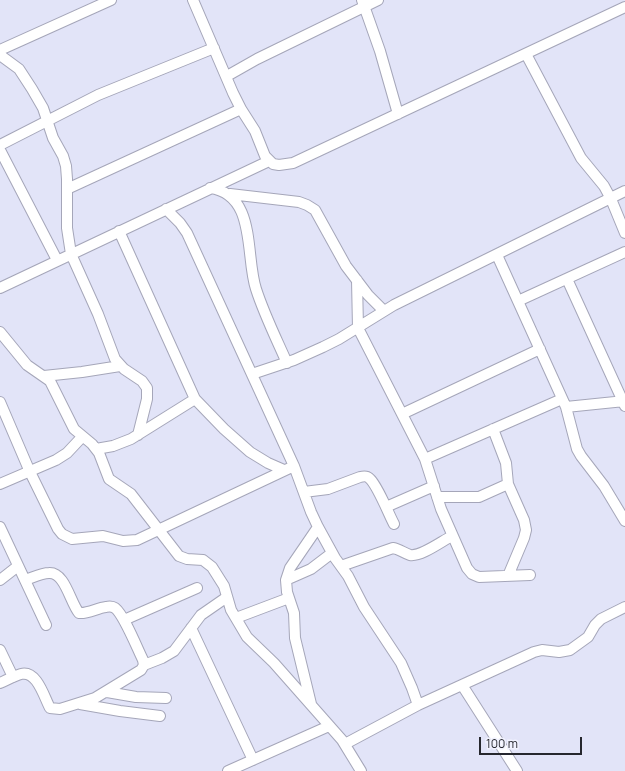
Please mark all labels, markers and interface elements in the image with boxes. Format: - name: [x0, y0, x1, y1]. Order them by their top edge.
- scale bar: [481, 729, 584, 755]
- text: 100 m: [486, 735, 518, 752]

